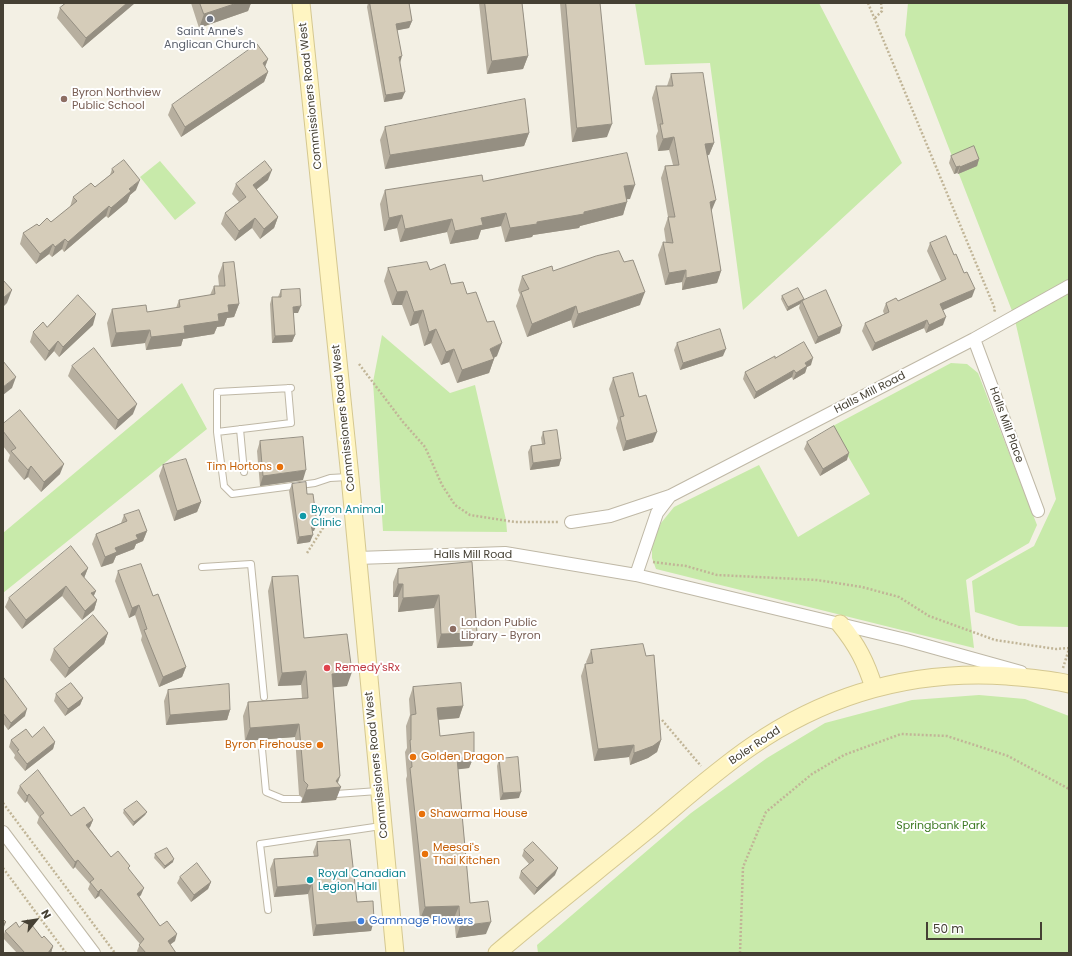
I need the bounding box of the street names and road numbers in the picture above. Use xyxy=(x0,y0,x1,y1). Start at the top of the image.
street label: Commissioners Road West xyxy=(297,22,325,170)
street label: Commissioners Road West xyxy=(330,344,358,492)
street label: Halls Mill Road xyxy=(832,369,908,417)
street label: Halls Mill Place xyxy=(986,385,1026,465)
street label: Halls Mill Road xyxy=(434,548,512,562)
street label: Commissioners Road West xyxy=(363,691,391,839)
street label: Boler Road xyxy=(727,724,783,768)

